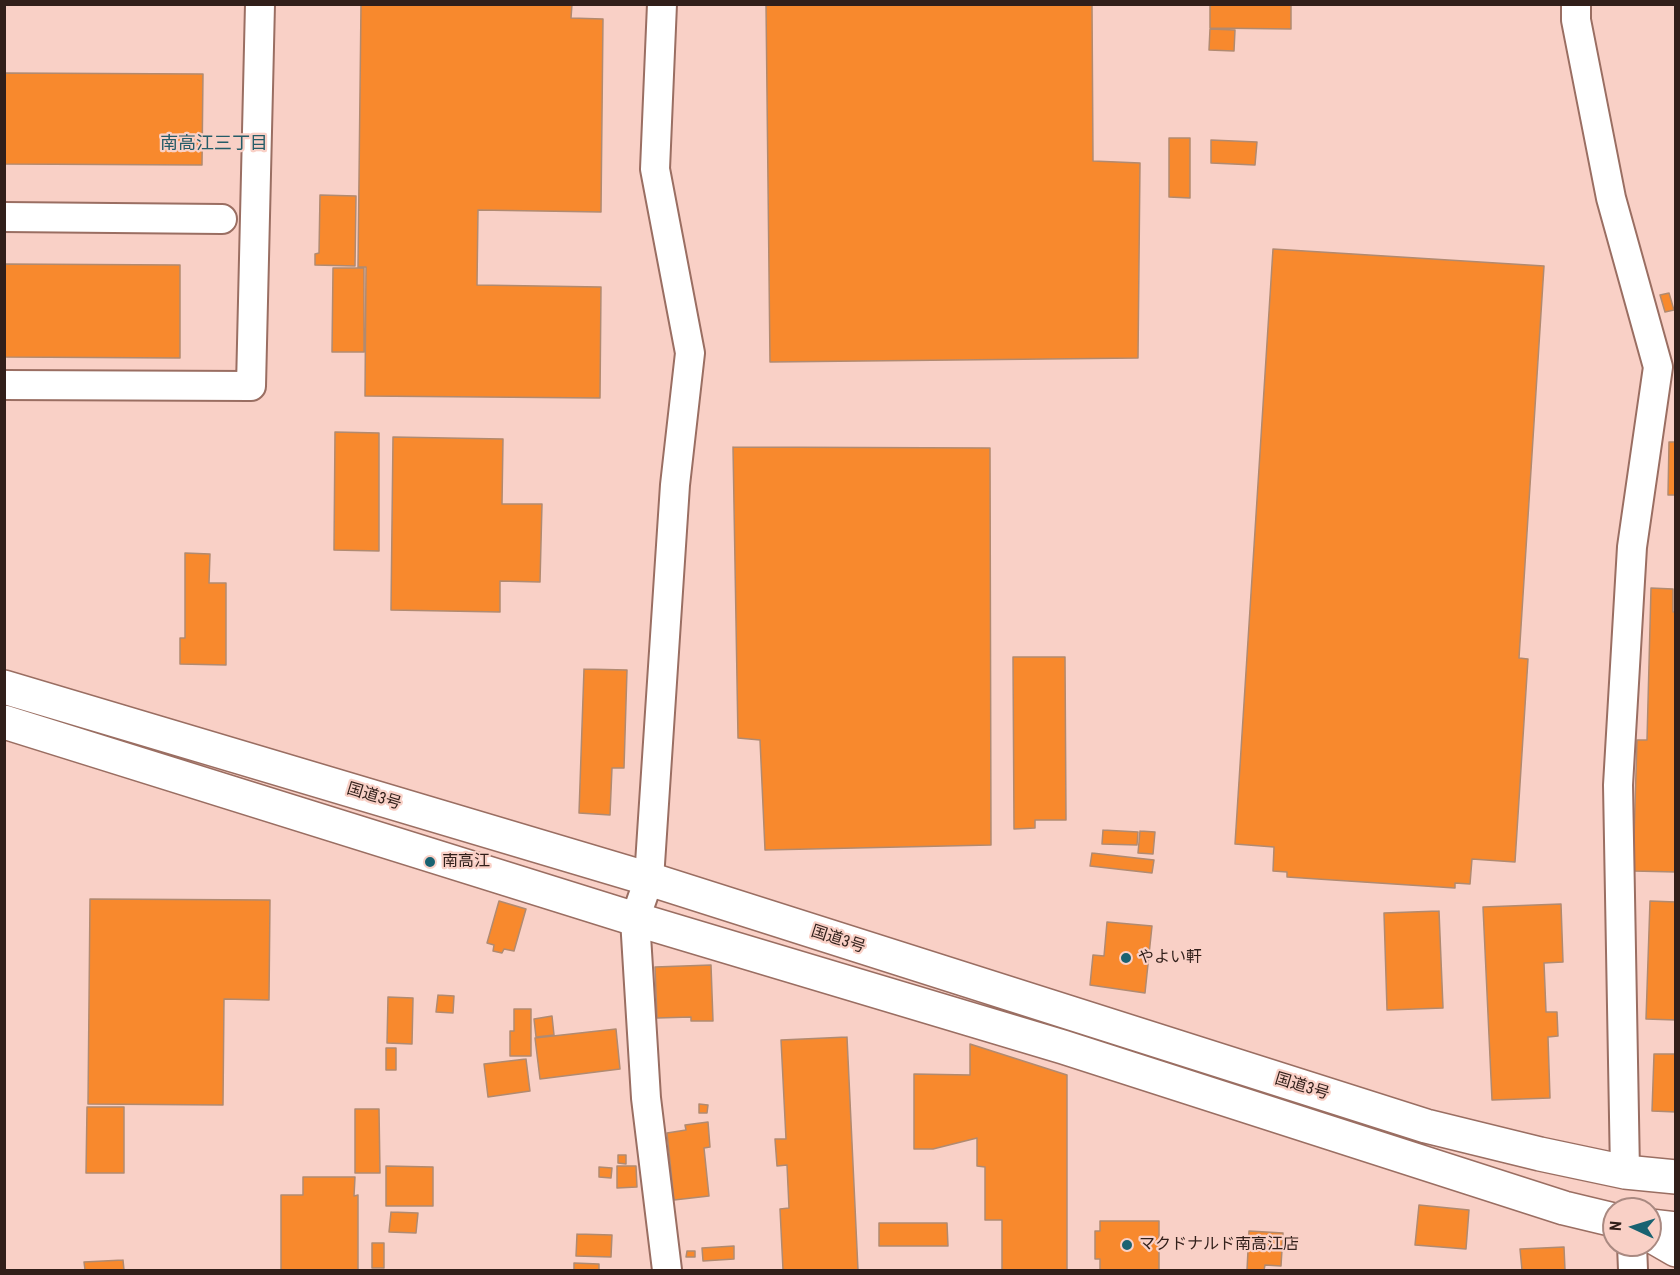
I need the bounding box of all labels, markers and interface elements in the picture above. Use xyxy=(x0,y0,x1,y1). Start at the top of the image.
district label: 南高江三丁目 xyxy=(160,133,268,155)
street label: 国道3号 xyxy=(344,780,404,814)
place label: 南高江 xyxy=(442,852,490,872)
marker: 南高江 xyxy=(423,855,437,869)
street label: 国道3号 xyxy=(808,922,868,958)
place label: やよい軒 xyxy=(1138,948,1202,968)
marker: やよい軒 xyxy=(1119,951,1133,965)
street label: 国道3号 xyxy=(1272,1070,1332,1104)
north arrow xyxy=(1602,1197,1662,1257)
text: N xyxy=(1606,1220,1625,1231)
place label: マクドナルド南高江店 xyxy=(1139,1235,1299,1255)
marker: マクドナルド南高江店 xyxy=(1120,1238,1134,1252)

